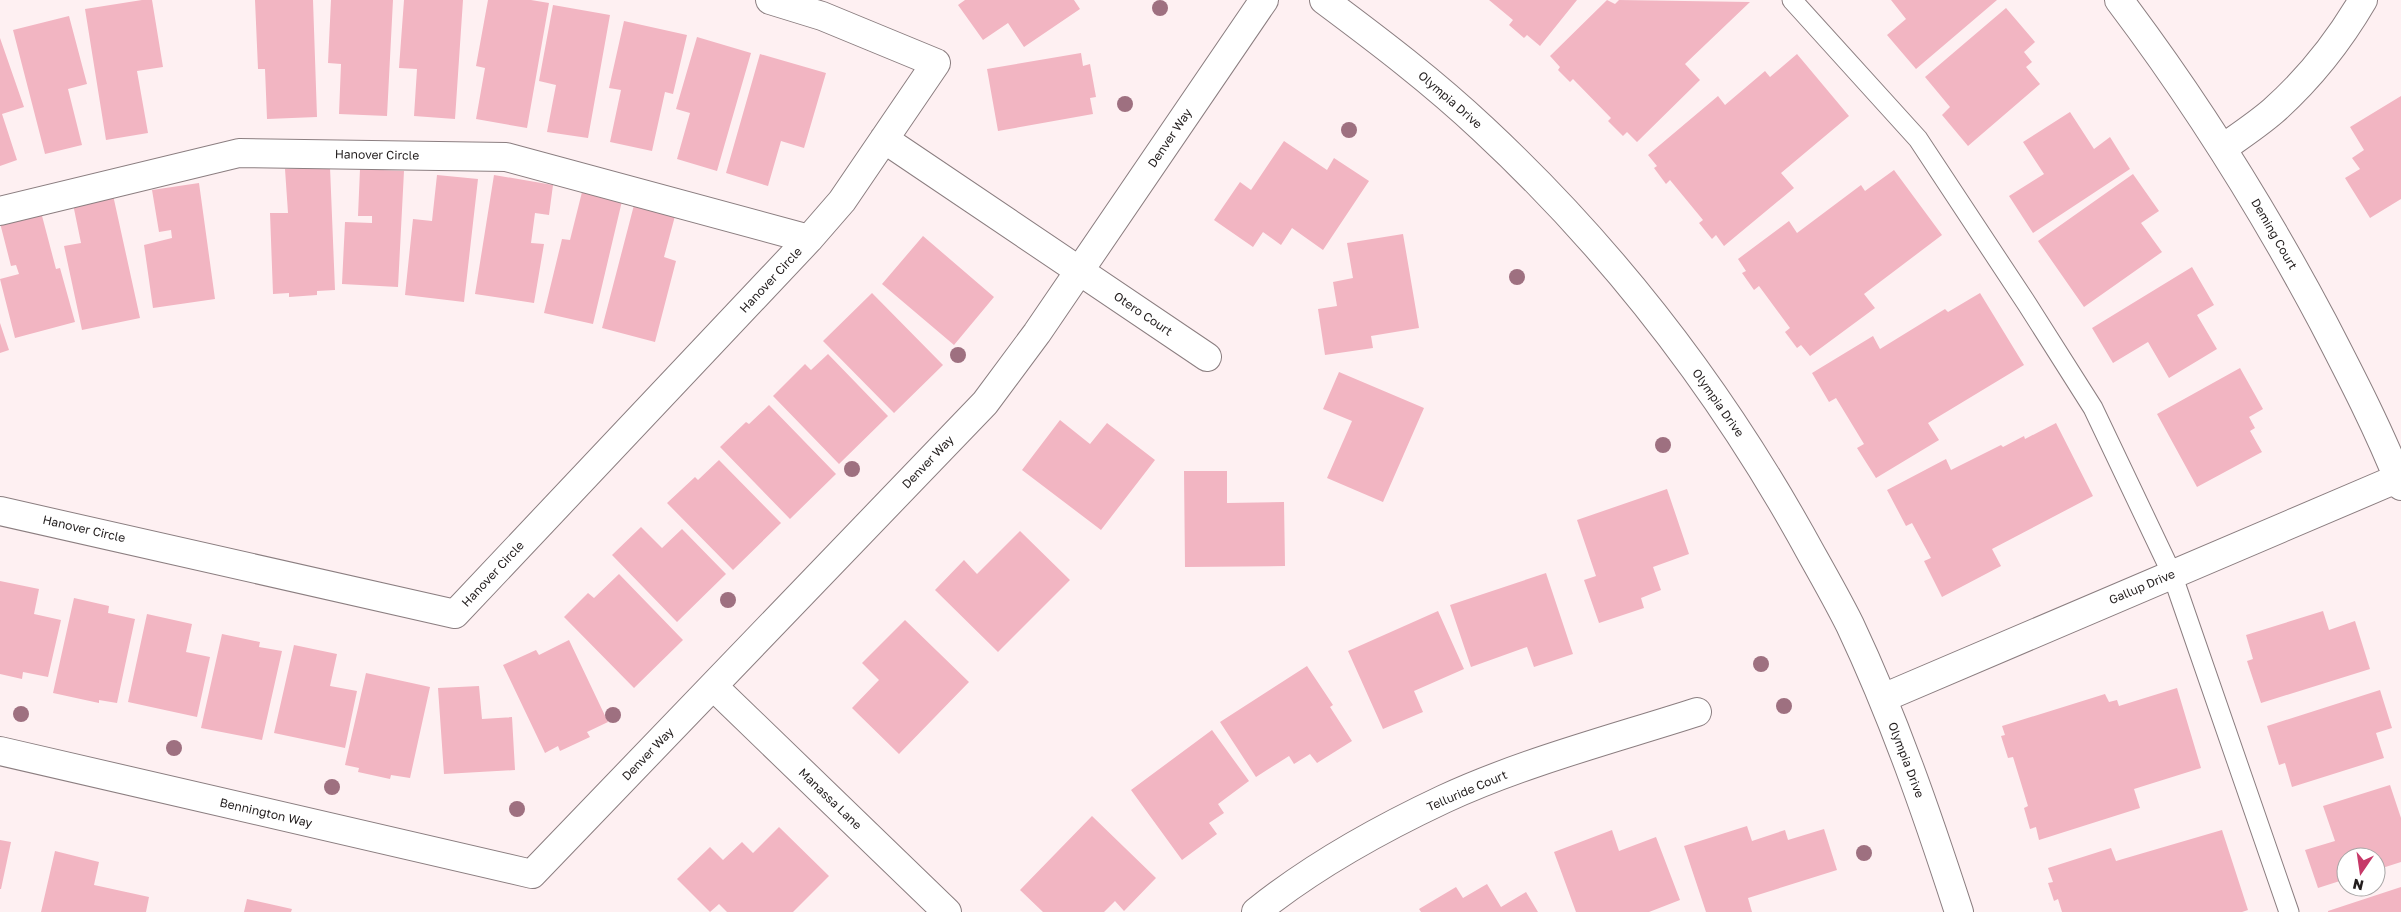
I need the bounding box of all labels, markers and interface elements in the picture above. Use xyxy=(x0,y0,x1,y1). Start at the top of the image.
street label: Olympia Drive xyxy=(1415,68,1485,132)
street label: Denver Way xyxy=(1144,105,1195,170)
street label: Hanover Circle xyxy=(335,146,419,163)
street label: Deming Court xyxy=(2248,196,2301,272)
street label: Hanover Circle xyxy=(736,244,805,316)
street label: Otero Court xyxy=(1111,288,1176,339)
street label: Olympia Drive xyxy=(1689,366,1747,440)
street label: Denver Way xyxy=(899,432,957,491)
street label: Hanover Circle xyxy=(41,512,127,545)
street label: Hanover Circle xyxy=(458,538,527,610)
street label: Gallup Drive xyxy=(2107,566,2177,607)
street label: Olympia Drive xyxy=(1885,720,1928,800)
street label: Denver Way xyxy=(619,724,677,783)
street label: Manassa Lane xyxy=(796,765,865,832)
street label: Telluride Court xyxy=(1424,767,1509,814)
street label: Bennington Way xyxy=(218,795,314,831)
north arrow xyxy=(2336,847,2386,897)
text: N xyxy=(2351,876,2365,895)

